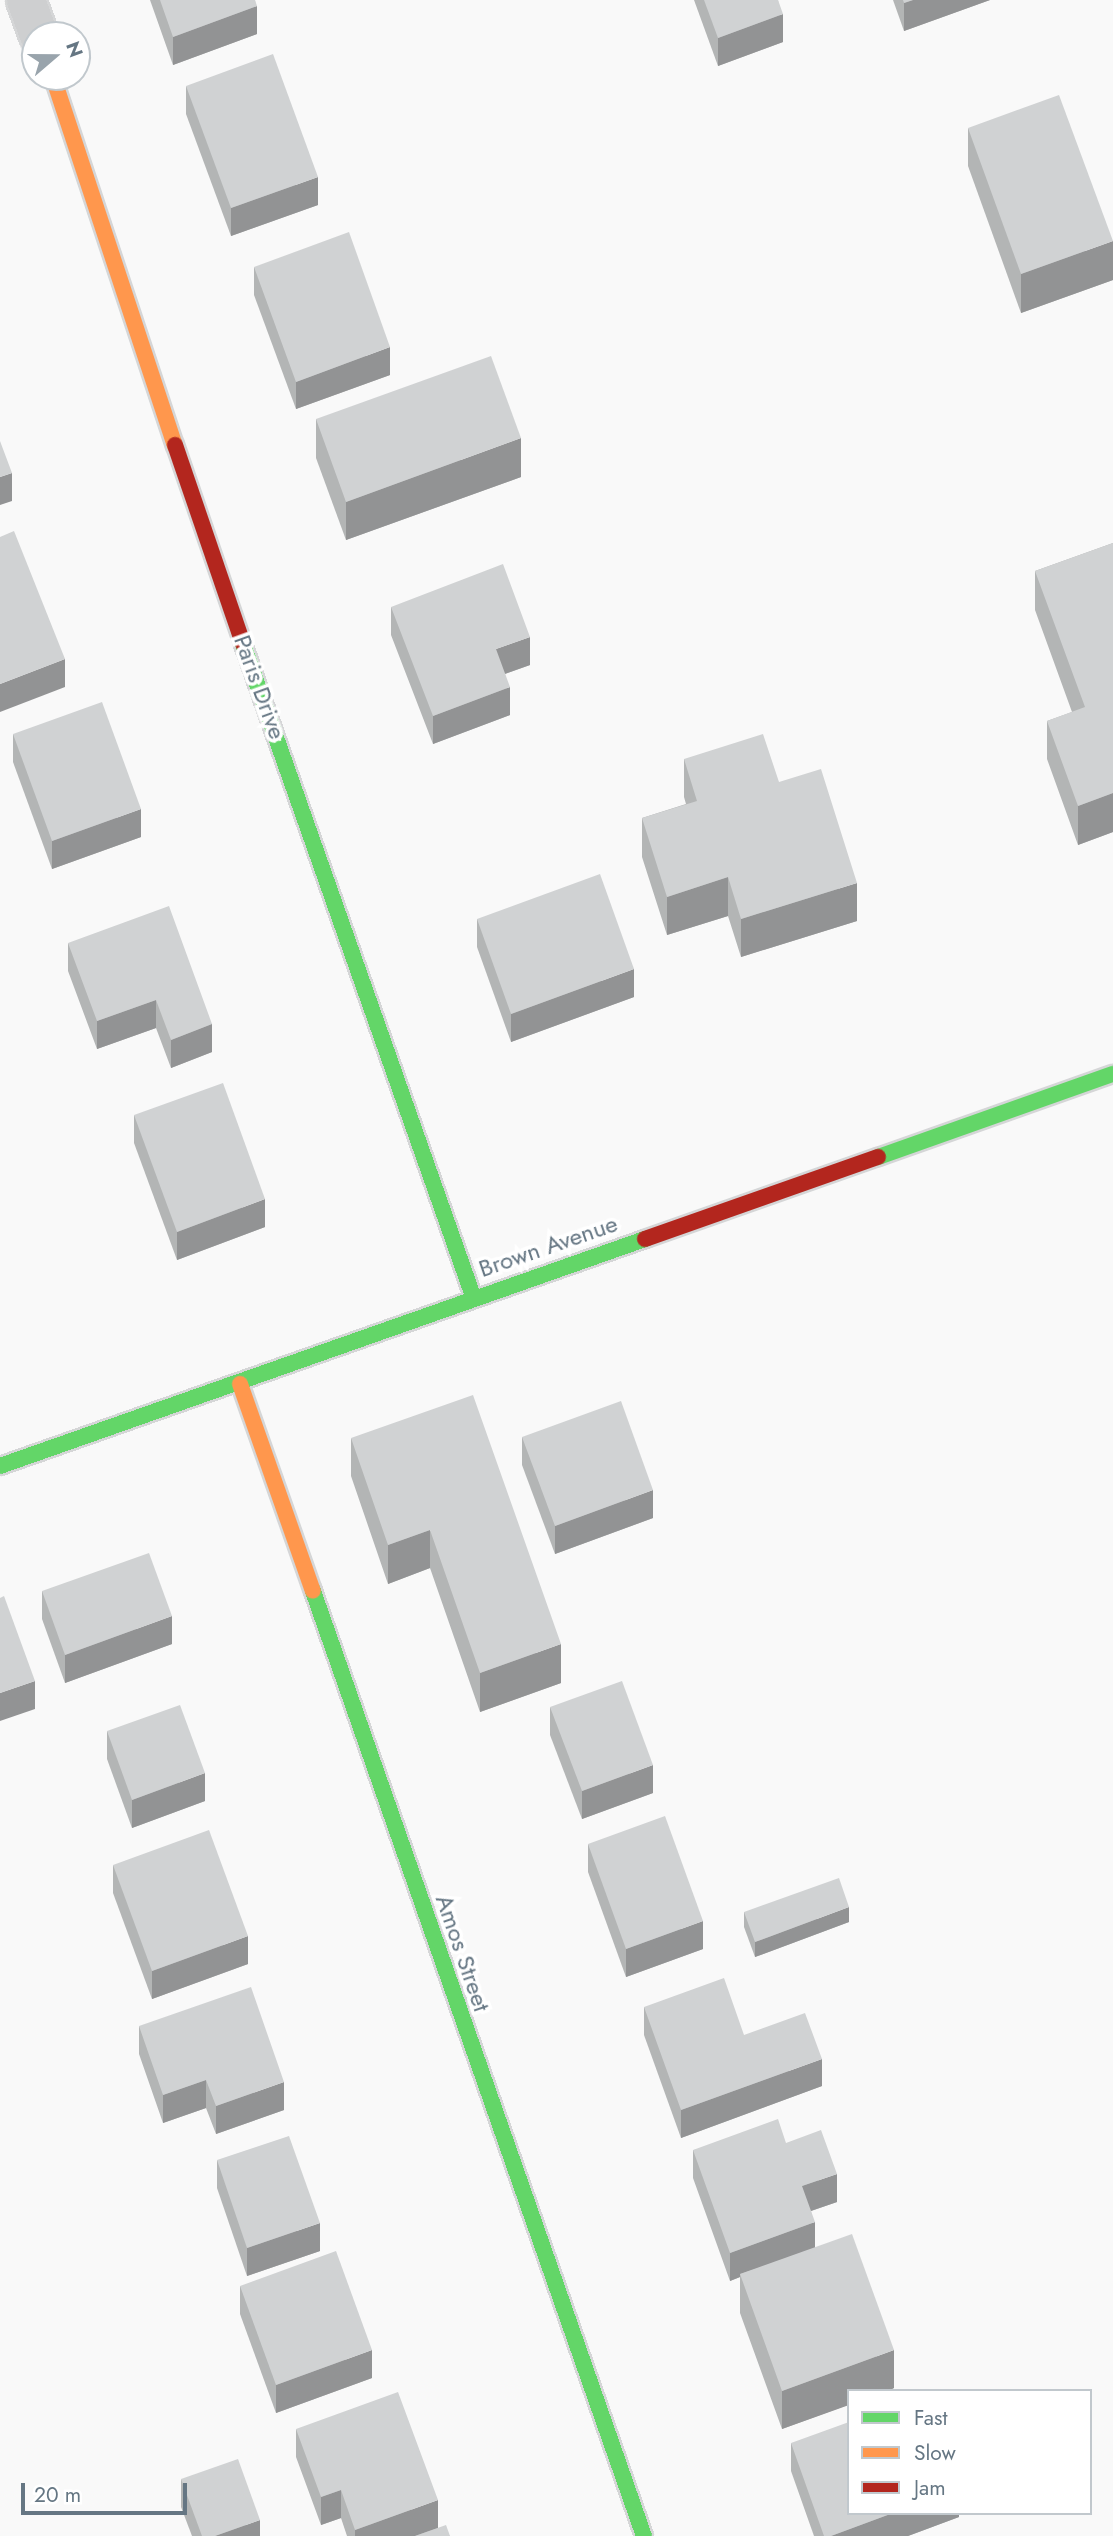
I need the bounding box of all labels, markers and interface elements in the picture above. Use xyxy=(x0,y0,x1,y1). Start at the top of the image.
north arrow xyxy=(21,21,91,91)
text: N xyxy=(59,38,90,61)
street label: Paris Drive xyxy=(228,631,292,743)
street label: Brown Avenue xyxy=(475,1209,621,1283)
street label: Amos Street xyxy=(430,1891,496,2015)
legend xyxy=(847,2389,1092,2515)
text: Fast xyxy=(914,2403,947,2433)
text: Slow xyxy=(914,2438,956,2468)
scale bar xyxy=(24,2470,191,2514)
text: Jam xyxy=(914,2473,946,2503)
text: 20 m xyxy=(34,2480,81,2510)

